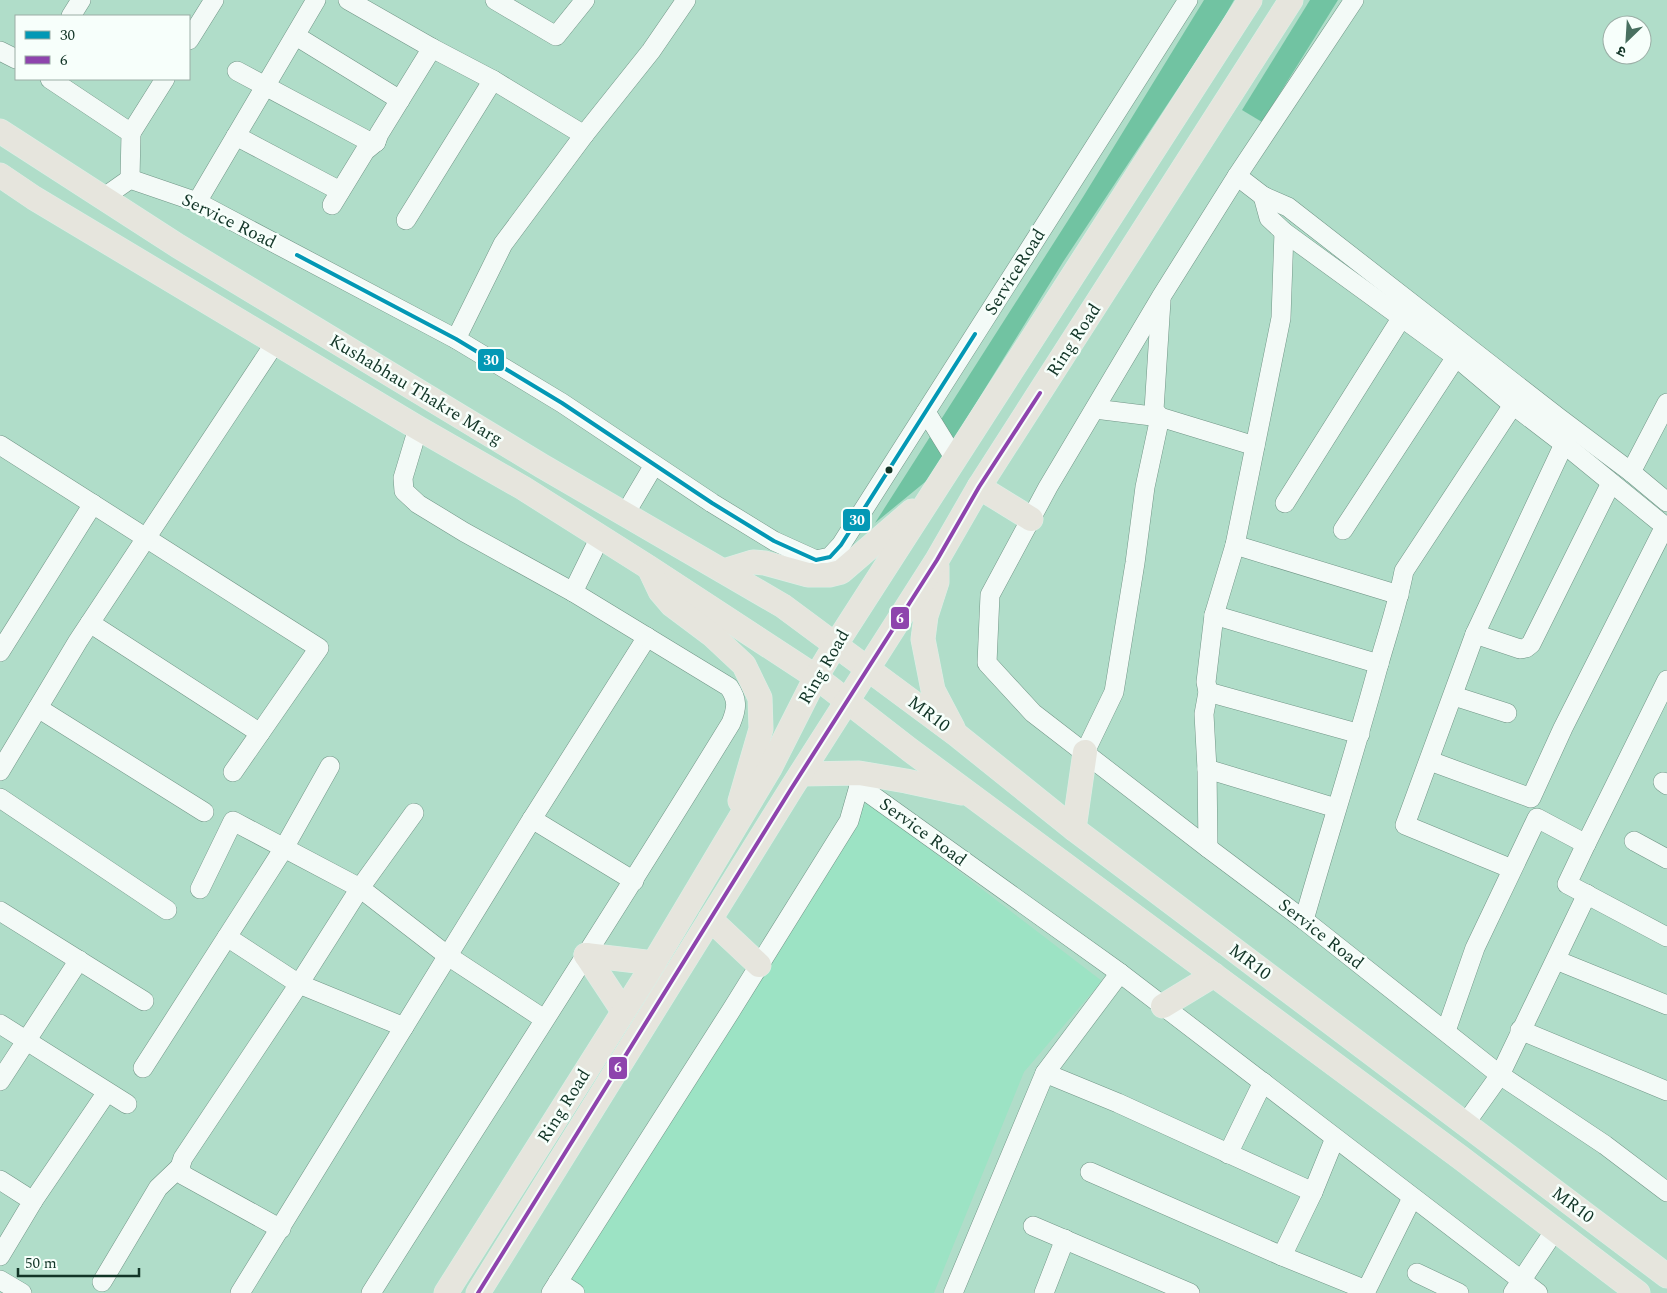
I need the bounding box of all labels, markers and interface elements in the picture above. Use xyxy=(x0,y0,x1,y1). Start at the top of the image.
legend xyxy=(15,15,190,80)
north arrow xyxy=(1602,15,1652,65)
text: 30 xyxy=(60,24,75,47)
text: उ xyxy=(1613,40,1630,63)
text: 6 xyxy=(60,49,68,72)
street label: Service Road xyxy=(177,186,281,256)
street label: ServiceRoad xyxy=(978,223,1052,321)
street label: Ring Road xyxy=(1040,298,1108,382)
street label: Kushabhau Thakre Marg xyxy=(324,327,508,453)
line badge: 30 xyxy=(477,348,505,372)
text: 30 xyxy=(483,350,499,371)
unlabelled marker xyxy=(884,465,894,475)
line badge: 30 xyxy=(842,508,871,532)
text: 30 xyxy=(849,510,865,531)
line badge: 6 xyxy=(890,606,910,630)
text: 6 xyxy=(896,608,904,629)
street label: Ring Road xyxy=(792,624,856,710)
street label: MR10 xyxy=(902,689,956,739)
street label: Service Road xyxy=(874,791,972,873)
street label: Service Road xyxy=(1272,892,1370,976)
street label: MR10 xyxy=(1223,937,1277,987)
line badge: 6 xyxy=(608,1056,628,1080)
text: 6 xyxy=(614,1057,622,1078)
street label: Ring Road xyxy=(531,1064,597,1148)
street label: MR10 xyxy=(1546,1180,1600,1230)
scale bar xyxy=(18,1246,139,1278)
text: 50 m xyxy=(25,1252,57,1275)

